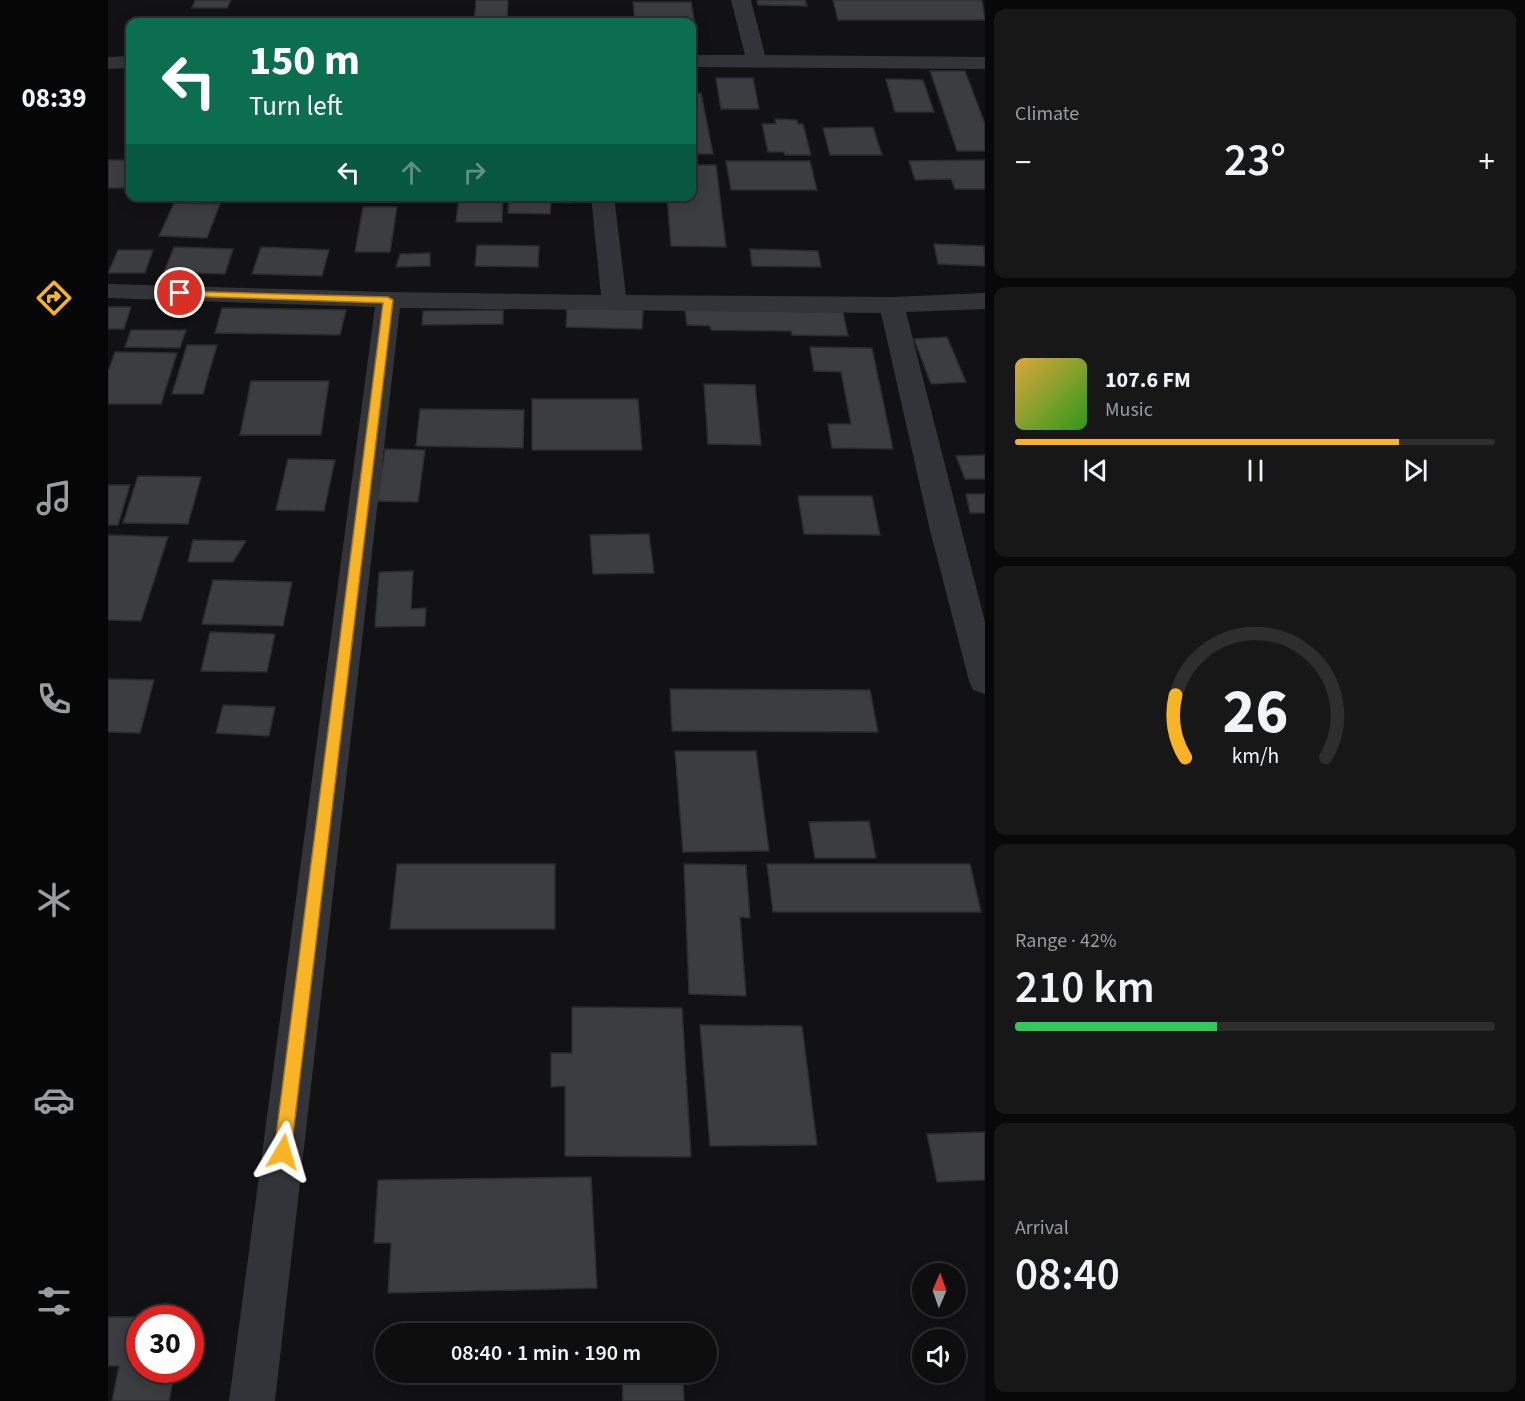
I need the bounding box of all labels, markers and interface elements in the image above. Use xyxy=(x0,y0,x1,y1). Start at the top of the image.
text: 150 m xyxy=(249,31,360,91)
icon: left xyxy=(150,42,228,120)
text: 08:39 xyxy=(21,79,87,118)
text: Turn left xyxy=(249,87,343,126)
text: Climate xyxy=(1015,100,1079,128)
text: 23° xyxy=(1224,129,1286,193)
text: − xyxy=(1015,139,1031,186)
text: + xyxy=(1479,139,1495,186)
icon: left xyxy=(332,156,365,189)
icon: ahead xyxy=(395,156,428,189)
icon: right xyxy=(458,156,491,189)
pin xyxy=(154,267,205,318)
icon: arrive xyxy=(163,276,196,309)
icon: directions xyxy=(33,277,75,319)
text: 107.6 FM xyxy=(1105,364,1191,396)
text: Music xyxy=(1105,396,1153,424)
icon: previous xyxy=(1079,454,1112,487)
icon: pause xyxy=(1239,454,1272,487)
icon: next xyxy=(1399,454,1432,487)
icon: music xyxy=(33,477,75,519)
text: 26 xyxy=(1222,668,1288,757)
icon: phone xyxy=(33,678,75,720)
text: km/h xyxy=(1231,741,1279,772)
icon: climate xyxy=(33,879,75,921)
text: Range · 42% xyxy=(1015,927,1116,955)
text: 210 km xyxy=(1015,956,1155,1020)
icon: car xyxy=(33,1079,75,1121)
position arrow xyxy=(251,1120,315,1184)
text: Arrival xyxy=(1015,1214,1069,1242)
text: 08:40 xyxy=(1015,1243,1120,1307)
north arrow xyxy=(912,1263,966,1317)
map controls xyxy=(912,1263,966,1383)
icon: filters xyxy=(33,1280,75,1322)
speed limit sign: 30 xyxy=(126,1305,204,1383)
button: sound xyxy=(912,1329,966,1383)
text: 08:40 · 1 min · 190 m xyxy=(451,1337,641,1369)

